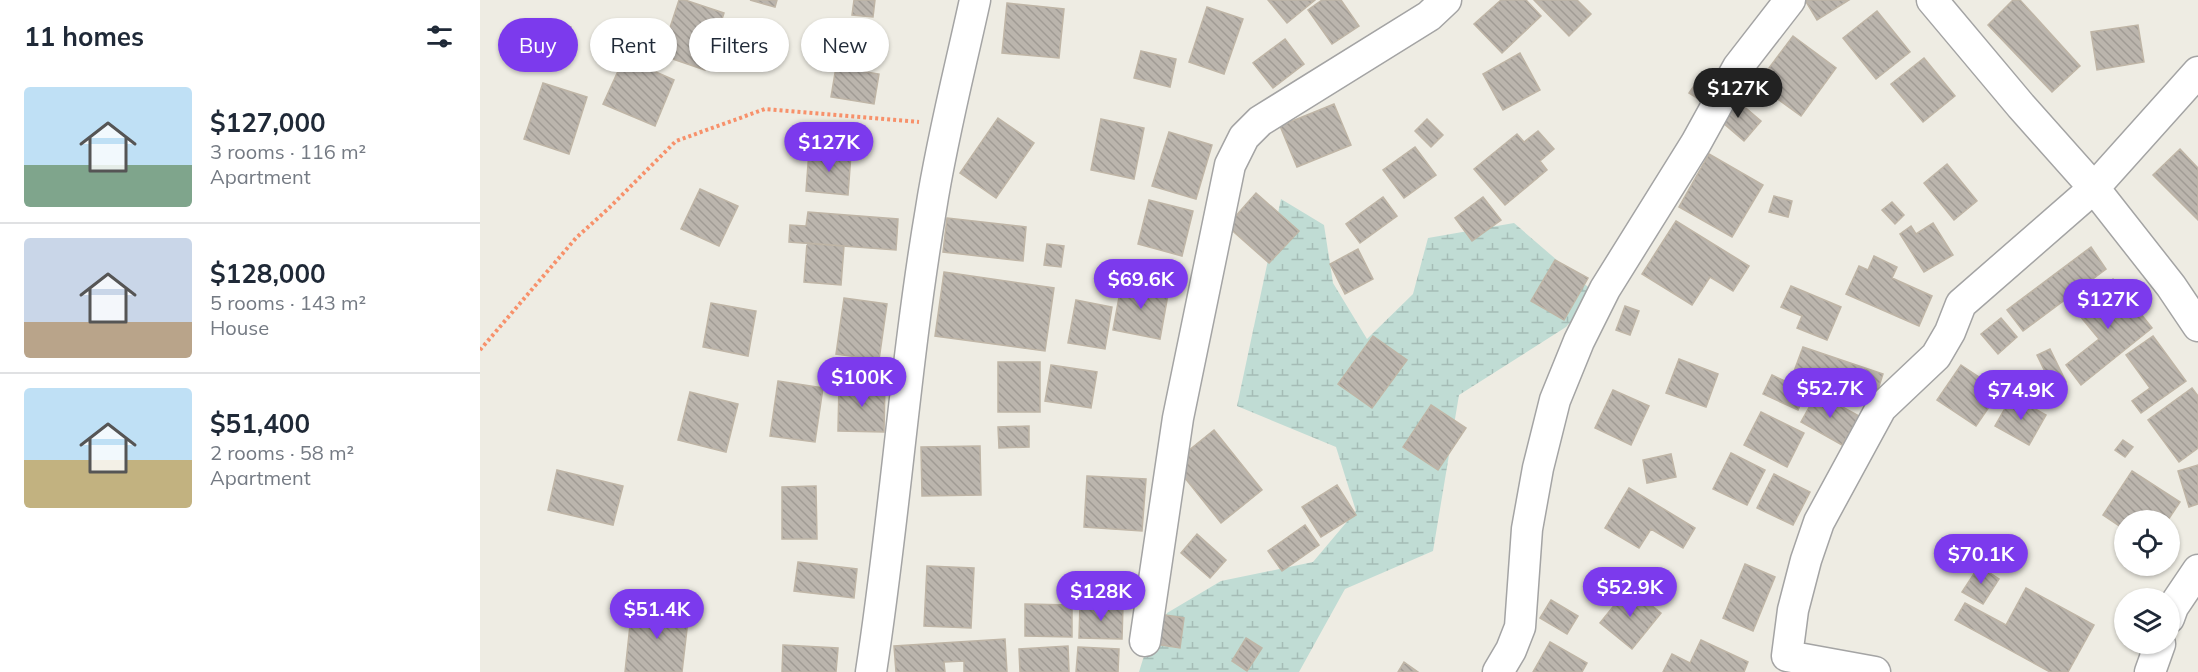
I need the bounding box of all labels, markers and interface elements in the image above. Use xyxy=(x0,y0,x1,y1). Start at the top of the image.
chip: Buy xyxy=(498,18,578,72)
chip: Rent xyxy=(590,18,677,72)
chip: Filters xyxy=(689,18,789,72)
chip: New xyxy=(801,18,889,72)
text: 11 homes xyxy=(24,20,144,53)
icon: filters xyxy=(423,20,456,53)
pin: $127K xyxy=(1696,68,1780,119)
text: $127K xyxy=(1707,75,1769,100)
text: $127,000 xyxy=(210,106,326,139)
icon: home xyxy=(72,111,144,183)
pin: $127K xyxy=(787,122,871,173)
text: $127K xyxy=(798,129,860,154)
text: 3 rooms · 116 m² xyxy=(210,139,366,164)
text: Apartment xyxy=(210,164,311,189)
text: $128,000 xyxy=(210,257,326,290)
pin: $69.6K xyxy=(1092,259,1190,310)
icon: home xyxy=(72,262,144,334)
text: $69.6K xyxy=(1108,266,1174,291)
pin: $127K xyxy=(2066,279,2150,330)
text: $127K xyxy=(2077,286,2139,311)
text: 5 rooms · 143 m² xyxy=(210,290,366,315)
text: House xyxy=(210,315,269,340)
pin: $100K xyxy=(820,357,904,408)
text: $100K xyxy=(831,364,893,389)
pin: $52.7K xyxy=(1781,368,1879,419)
pin: $74.9K xyxy=(1972,370,2070,421)
text: $52.7K xyxy=(1797,375,1863,400)
text: $74.9K xyxy=(1988,377,2054,402)
text: $51,400 xyxy=(210,407,310,440)
icon: home xyxy=(72,412,144,484)
text: 2 rooms · 58 m² xyxy=(210,440,354,465)
text: Apartment xyxy=(210,465,311,490)
map controls xyxy=(2114,510,2180,654)
button: locate xyxy=(2114,510,2180,576)
pin: $70.1K xyxy=(1932,534,2030,585)
text: $70.1K xyxy=(1948,541,2014,566)
pin: $52.9K xyxy=(1581,567,1679,618)
pin: $128K xyxy=(1059,571,1143,622)
text: $52.9K xyxy=(1597,574,1663,599)
text: $128K xyxy=(1070,578,1132,603)
button: layers xyxy=(2114,588,2180,654)
pin: $51.4K xyxy=(608,589,706,640)
text: $51.4K xyxy=(624,596,690,621)

